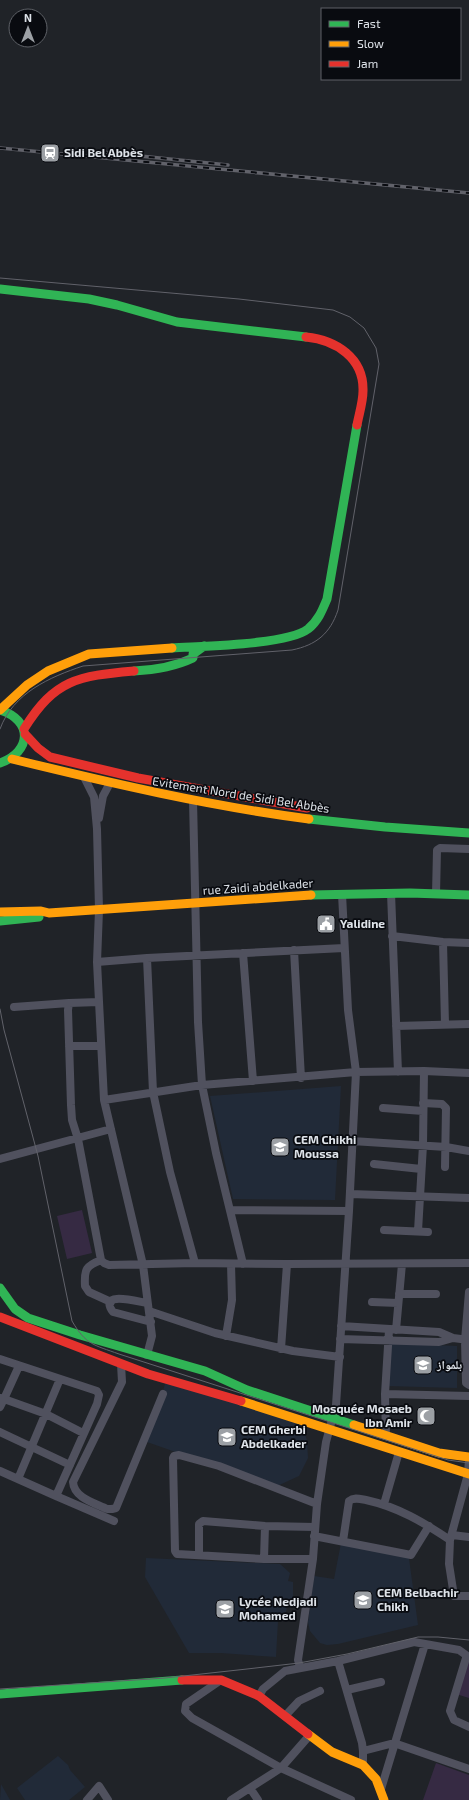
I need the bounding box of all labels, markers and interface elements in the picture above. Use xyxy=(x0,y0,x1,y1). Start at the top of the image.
north arrow xyxy=(8,8,48,48)
legend xyxy=(321,8,461,80)
text: N xyxy=(24,11,32,24)
text: Fast xyxy=(357,16,381,30)
text: Slow xyxy=(357,36,384,50)
text: Jam xyxy=(357,56,378,70)
station icon: Sidi Bel Abbès xyxy=(39,142,61,164)
place label: Sidi Bel Abbès xyxy=(64,145,143,159)
street label: Evitement Nord de Sidi Bel Abbès xyxy=(152,773,331,815)
street label: rue Zaidi abdelkader xyxy=(202,875,314,897)
public building icon: Yalidine xyxy=(315,913,337,935)
place label: Yalidine xyxy=(340,916,385,930)
place label: CEM Chikhi Moussa xyxy=(294,1132,356,1160)
school or university icon: CEM Chikhi Moussa xyxy=(269,1136,291,1158)
school or university icon: بلمواز xyxy=(412,1354,434,1376)
place label: بلمواز xyxy=(436,1357,462,1372)
place label: Mosquée Mosaeb Ibn Amir xyxy=(312,1401,412,1429)
mosque icon: Mosquée Mosaeb Ibn Amir xyxy=(415,1405,437,1427)
place label: CEM Gherbi Abdelkader xyxy=(241,1422,306,1450)
school or university icon: CEM Gherbi Abdelkader xyxy=(216,1426,238,1448)
place label: CEM Belbachir Chikh xyxy=(377,1585,459,1613)
school or university icon: CEM Belbachir Chikh xyxy=(352,1589,374,1611)
place label: Lycée Nedjadi Mohamed xyxy=(239,1594,317,1622)
school or university icon: Lycée Nedjadi Mohamed xyxy=(214,1598,236,1620)

